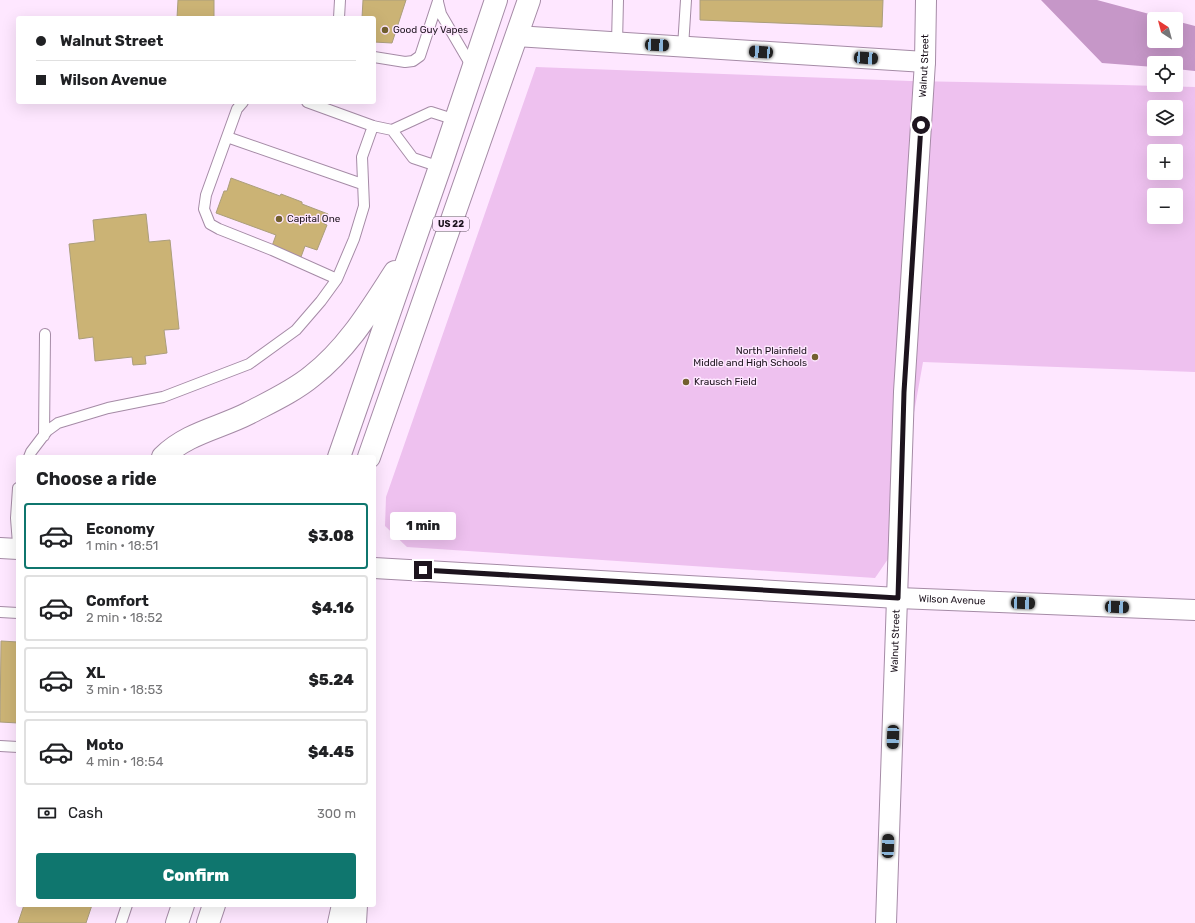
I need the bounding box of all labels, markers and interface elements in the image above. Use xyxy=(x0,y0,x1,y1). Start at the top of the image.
north arrow xyxy=(1147,12,1183,48)
map controls xyxy=(1147,12,1183,224)
place label: Good Guy Vapes xyxy=(393,24,468,36)
marker: Good Guy Vapes xyxy=(380,25,390,35)
text: Walnut Street xyxy=(60,32,163,50)
street label: Walnut Street xyxy=(917,34,931,98)
car xyxy=(645,38,669,52)
car xyxy=(749,45,773,59)
car xyxy=(854,51,878,65)
button: locate xyxy=(1147,56,1183,92)
text: Wilson Avenue xyxy=(60,71,167,89)
button: layers xyxy=(1147,100,1183,136)
route start xyxy=(912,116,930,134)
button: + xyxy=(1147,144,1183,180)
button: − xyxy=(1147,188,1183,224)
place label: Capital One xyxy=(287,213,341,225)
marker: Capital One xyxy=(274,214,284,224)
road number: US 22 xyxy=(433,217,469,231)
place label: North Plainfield Middle and High Schools xyxy=(693,345,807,369)
marker: North Plainfield Middle and High Schools xyxy=(810,352,820,362)
place label: Krausch Field xyxy=(694,376,757,388)
marker: Krausch Field xyxy=(681,377,691,387)
text: Choose a ride xyxy=(36,468,157,490)
callout: 1 min xyxy=(390,512,456,540)
icon: car xyxy=(38,518,74,554)
text: 1 min xyxy=(406,518,440,533)
text: Economy xyxy=(86,520,155,538)
text: $3.08 xyxy=(308,527,354,545)
text: 1 min · 18:51 xyxy=(86,538,158,553)
route end xyxy=(414,561,432,579)
icon: car xyxy=(38,590,74,626)
text: Comfort xyxy=(86,592,149,610)
street label: Wilson Avenue xyxy=(918,593,986,608)
car xyxy=(1011,597,1035,609)
text: $4.16 xyxy=(312,599,354,617)
car xyxy=(1105,600,1129,614)
street label: Walnut Street xyxy=(888,609,903,673)
text: 2 min · 18:52 xyxy=(86,610,163,625)
icon: car xyxy=(38,662,74,698)
text: XL xyxy=(86,664,105,682)
text: $5.24 xyxy=(308,671,354,689)
text: 3 min · 18:53 xyxy=(86,682,163,697)
car xyxy=(887,725,899,749)
icon: car xyxy=(38,734,74,770)
text: Moto xyxy=(86,736,124,754)
text: $4.45 xyxy=(308,743,354,761)
text: 4 min · 18:54 xyxy=(86,754,163,769)
icon: cash xyxy=(36,802,58,824)
text: Cash xyxy=(68,804,103,822)
text: 300 m xyxy=(317,806,356,821)
car xyxy=(882,834,894,858)
button: Confirm xyxy=(36,853,356,899)

